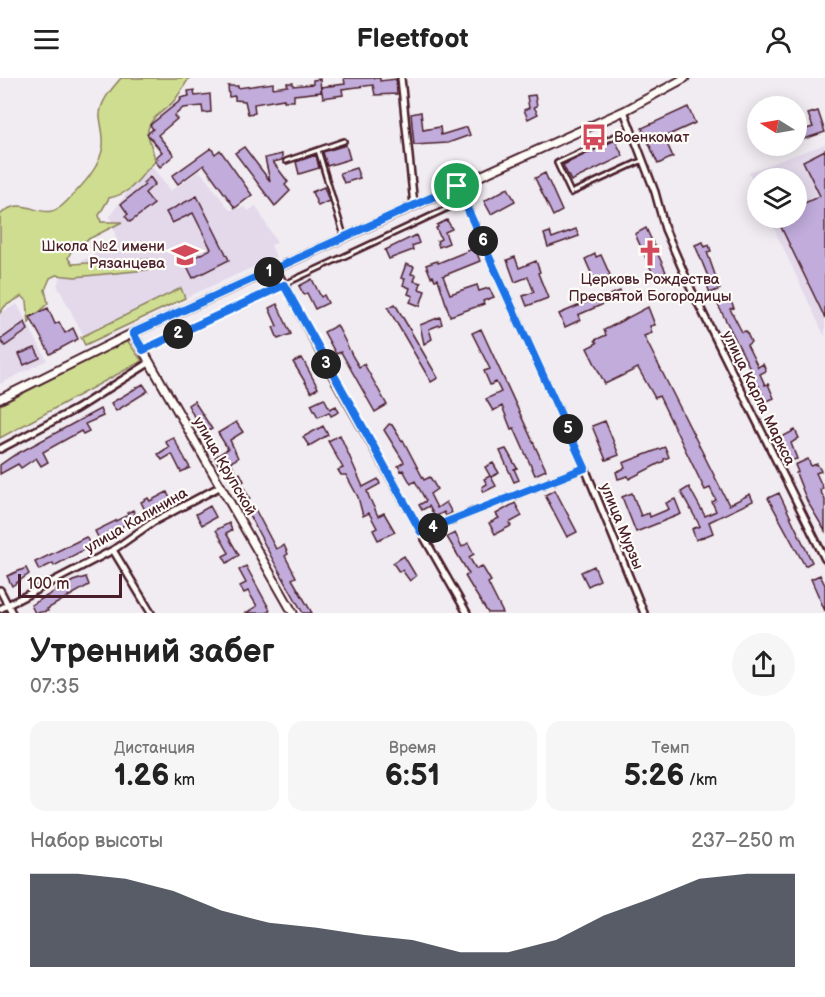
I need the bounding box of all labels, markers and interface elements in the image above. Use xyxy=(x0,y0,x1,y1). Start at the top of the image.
icon: menu xyxy=(30,23,63,56)
text: Fleetfoot xyxy=(356,23,469,55)
icon: person xyxy=(762,23,795,56)
north arrow xyxy=(747,96,807,156)
map controls xyxy=(747,96,807,228)
bus stop icon: Военкомат xyxy=(579,122,609,152)
place label: Военкомат xyxy=(614,128,690,147)
pin xyxy=(431,160,482,211)
button: layers xyxy=(747,168,807,228)
icon: arrive xyxy=(440,169,473,202)
pin: 6 xyxy=(468,226,498,256)
text: 6 xyxy=(478,231,488,250)
place label: Школа №2 имени Рязанцева xyxy=(41,237,165,273)
church icon: Церковь Рождества Пресвятой Богородицы xyxy=(635,238,665,268)
school or university icon: Школа №2 имени Рязанцева xyxy=(170,240,200,270)
pin: 1 xyxy=(254,257,284,287)
text: 1 xyxy=(266,262,272,281)
place label: Церковь Рождества Пресвятой Богородицы xyxy=(568,270,732,306)
pin: 2 xyxy=(163,319,193,349)
text: 2 xyxy=(173,324,183,343)
street label: улица Карла Маркса xyxy=(718,328,800,469)
pin: 3 xyxy=(311,349,341,379)
text: 3 xyxy=(321,354,331,373)
street label: улица Крупской xyxy=(189,414,260,519)
pin: 5 xyxy=(553,414,583,444)
text: 5 xyxy=(563,419,573,438)
street label: улица Мурзы xyxy=(596,480,647,572)
street label: улица Калинина xyxy=(82,483,191,557)
pin: 4 xyxy=(418,513,448,543)
text: 4 xyxy=(428,518,438,537)
scale bar xyxy=(18,571,122,598)
text: 100 m xyxy=(27,575,70,594)
text: Утренний забег xyxy=(30,632,275,672)
button: share xyxy=(732,633,795,696)
text: 07:35 xyxy=(30,675,79,699)
text: Дистанция xyxy=(114,739,195,758)
text: Время xyxy=(389,739,436,758)
text: Темп xyxy=(651,739,690,758)
text: 1.26 xyxy=(114,758,169,794)
text: 6:51 xyxy=(385,758,440,794)
text: 5:26 xyxy=(624,758,685,794)
text: km xyxy=(169,771,195,790)
text: /km xyxy=(685,771,717,790)
text: Набор высоты xyxy=(30,829,163,853)
text: 237–250 m xyxy=(691,829,795,853)

